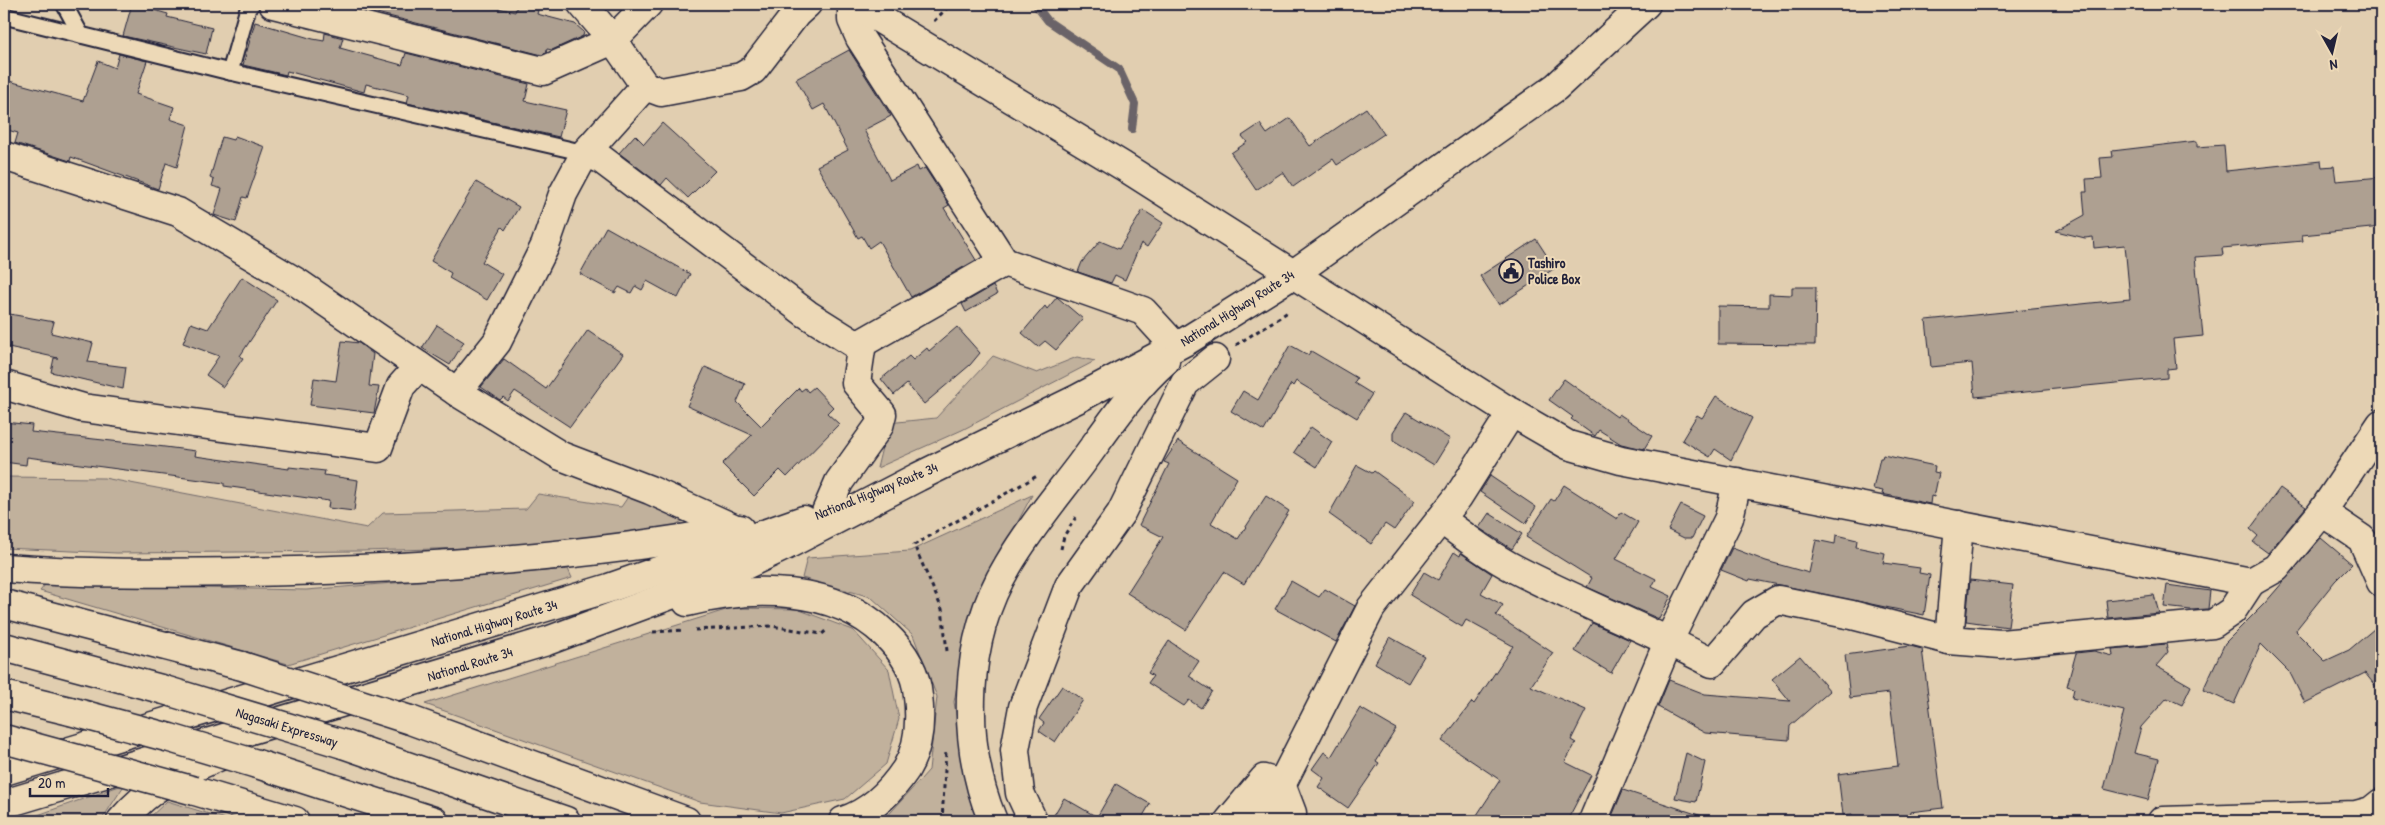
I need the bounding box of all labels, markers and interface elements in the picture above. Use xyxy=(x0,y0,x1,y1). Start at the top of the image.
north arrow xyxy=(2308,28,2358,78)
text: N xyxy=(2328,55,2339,75)
place label: Tashiro Police Box xyxy=(1527,253,1580,288)
public building icon: Tashiro Police Box xyxy=(1498,258,1524,284)
street label: National Highway Route 34 xyxy=(1176,265,1298,351)
street label: National Highway Route 34 xyxy=(812,457,940,525)
street label: National Highway Route 34 xyxy=(428,594,560,652)
street label: National Route 34 xyxy=(425,642,515,685)
street label: Nagasaki Expressway xyxy=(233,702,341,752)
scale bar xyxy=(30,765,108,797)
text: 20 m xyxy=(38,772,65,793)

